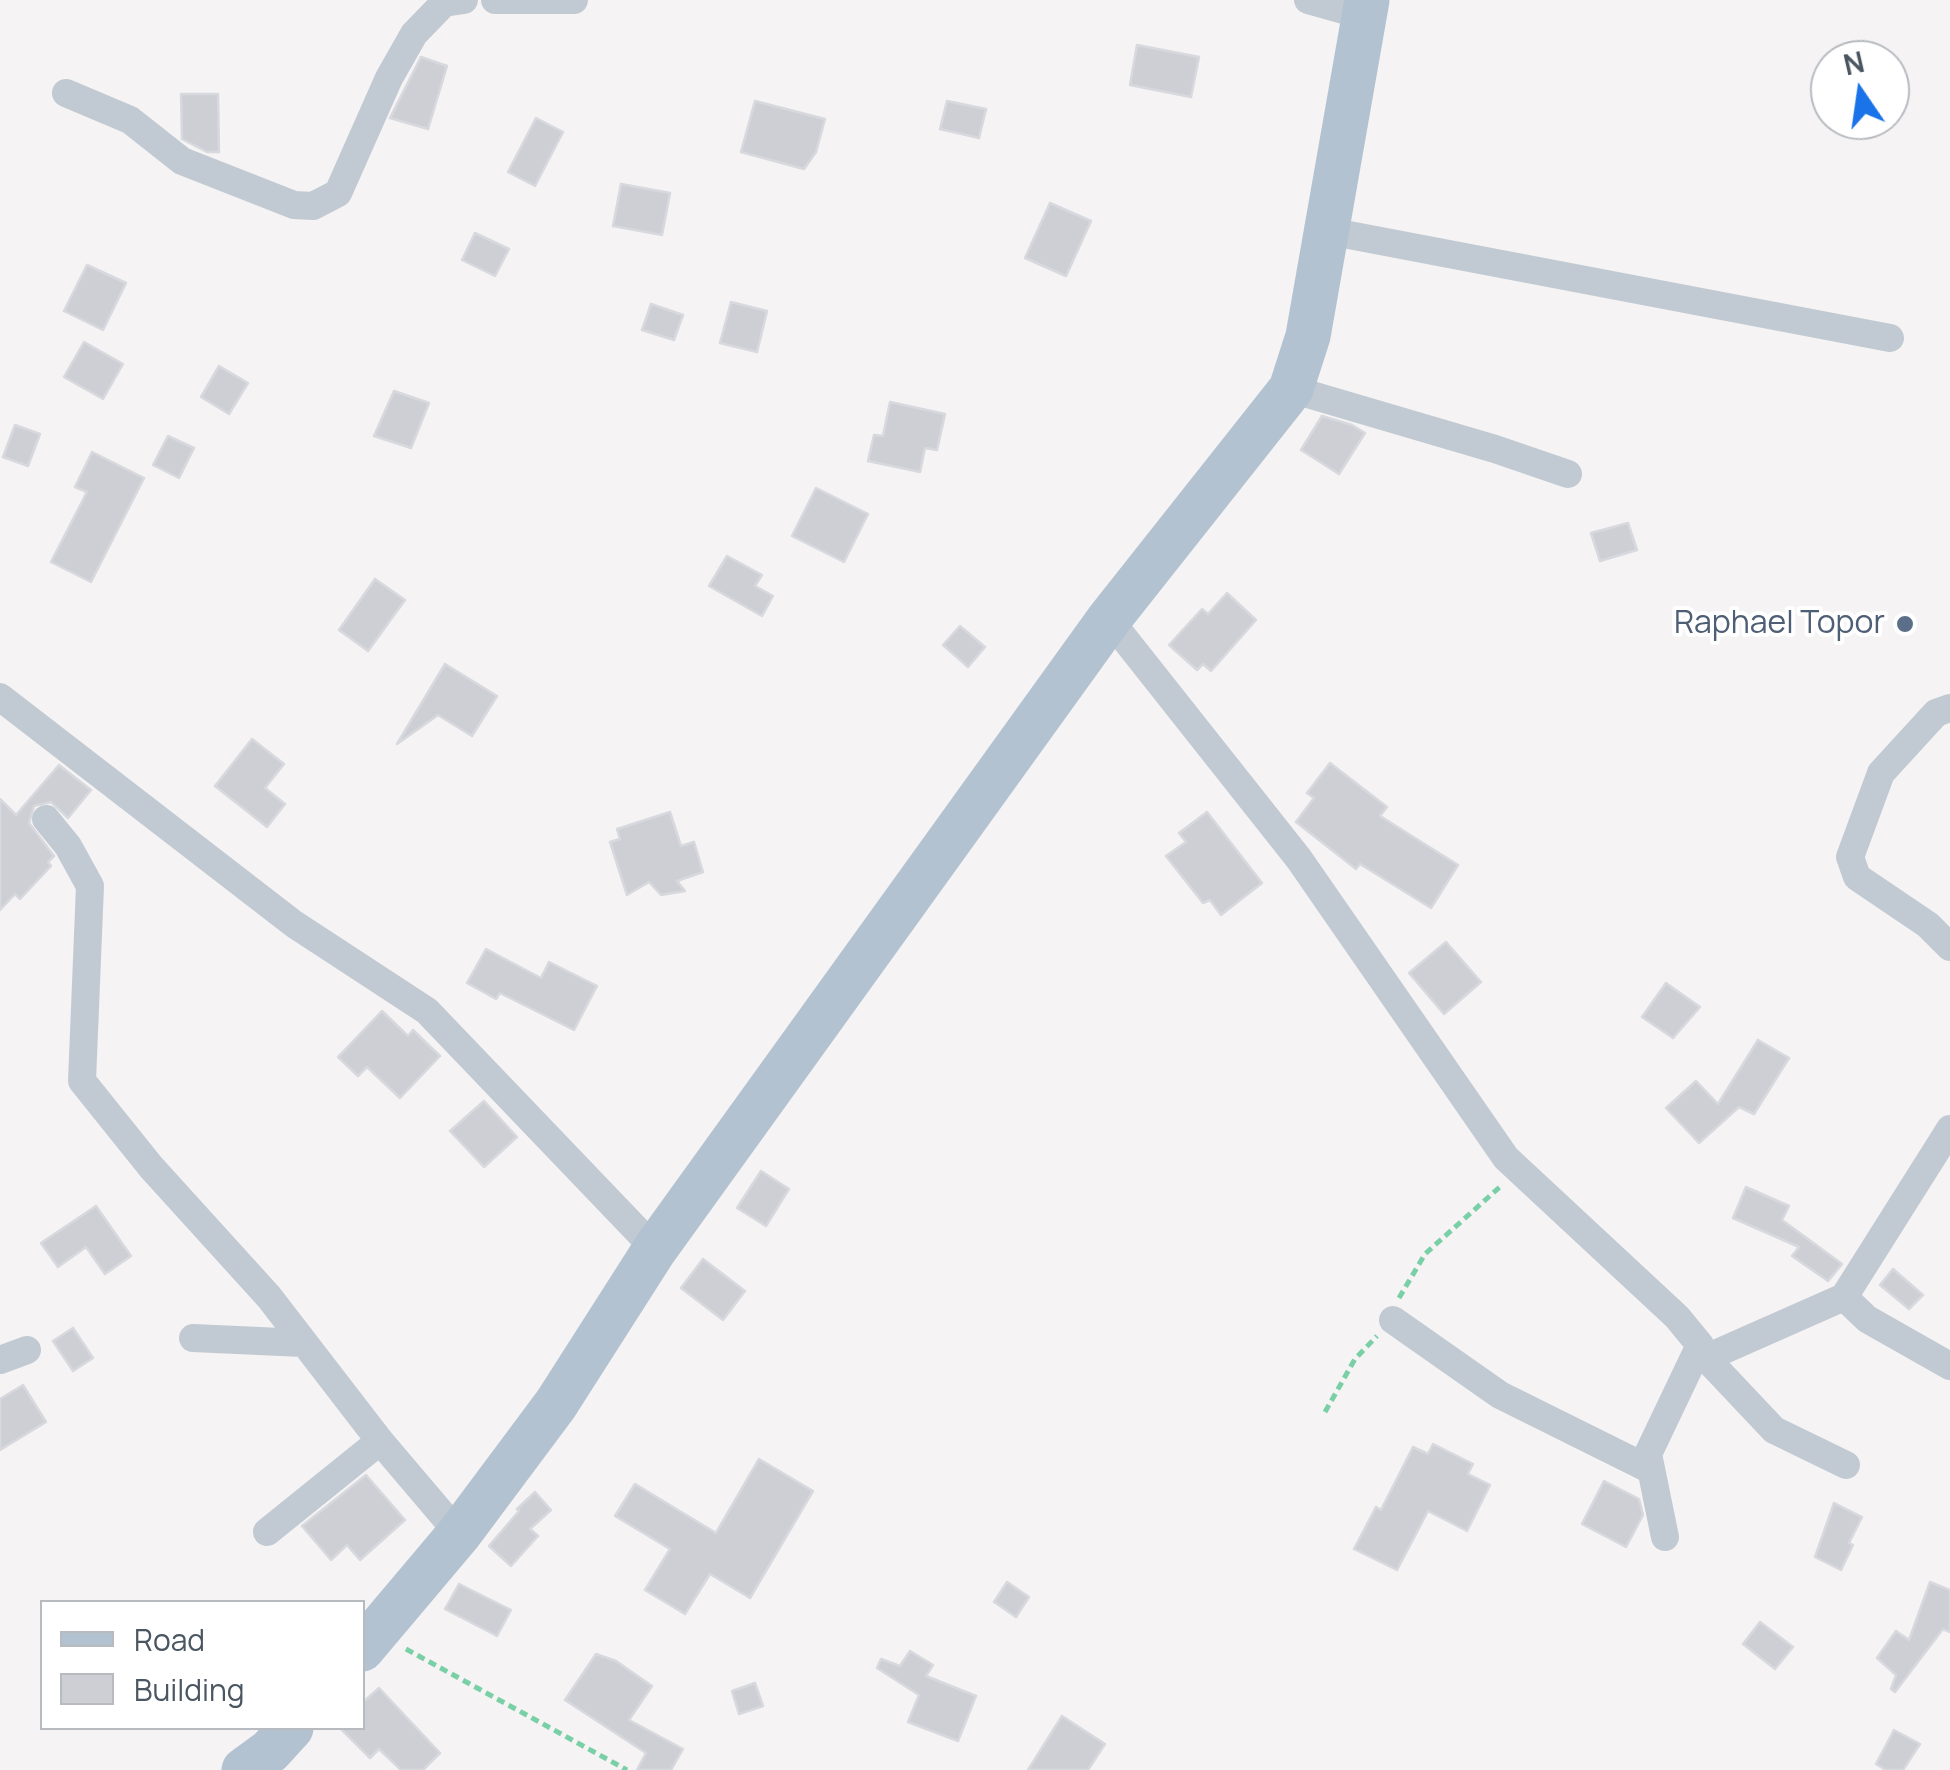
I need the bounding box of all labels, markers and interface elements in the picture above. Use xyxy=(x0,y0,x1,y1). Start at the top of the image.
north arrow xyxy=(1810,40,1910,140)
text: N xyxy=(1840,42,1868,83)
place label: Raphael Topor xyxy=(1674,605,1885,643)
marker: Raphael Topor xyxy=(1894,613,1916,635)
legend xyxy=(40,1600,365,1730)
text: Road xyxy=(134,1619,205,1660)
text: Building xyxy=(134,1669,245,1710)

